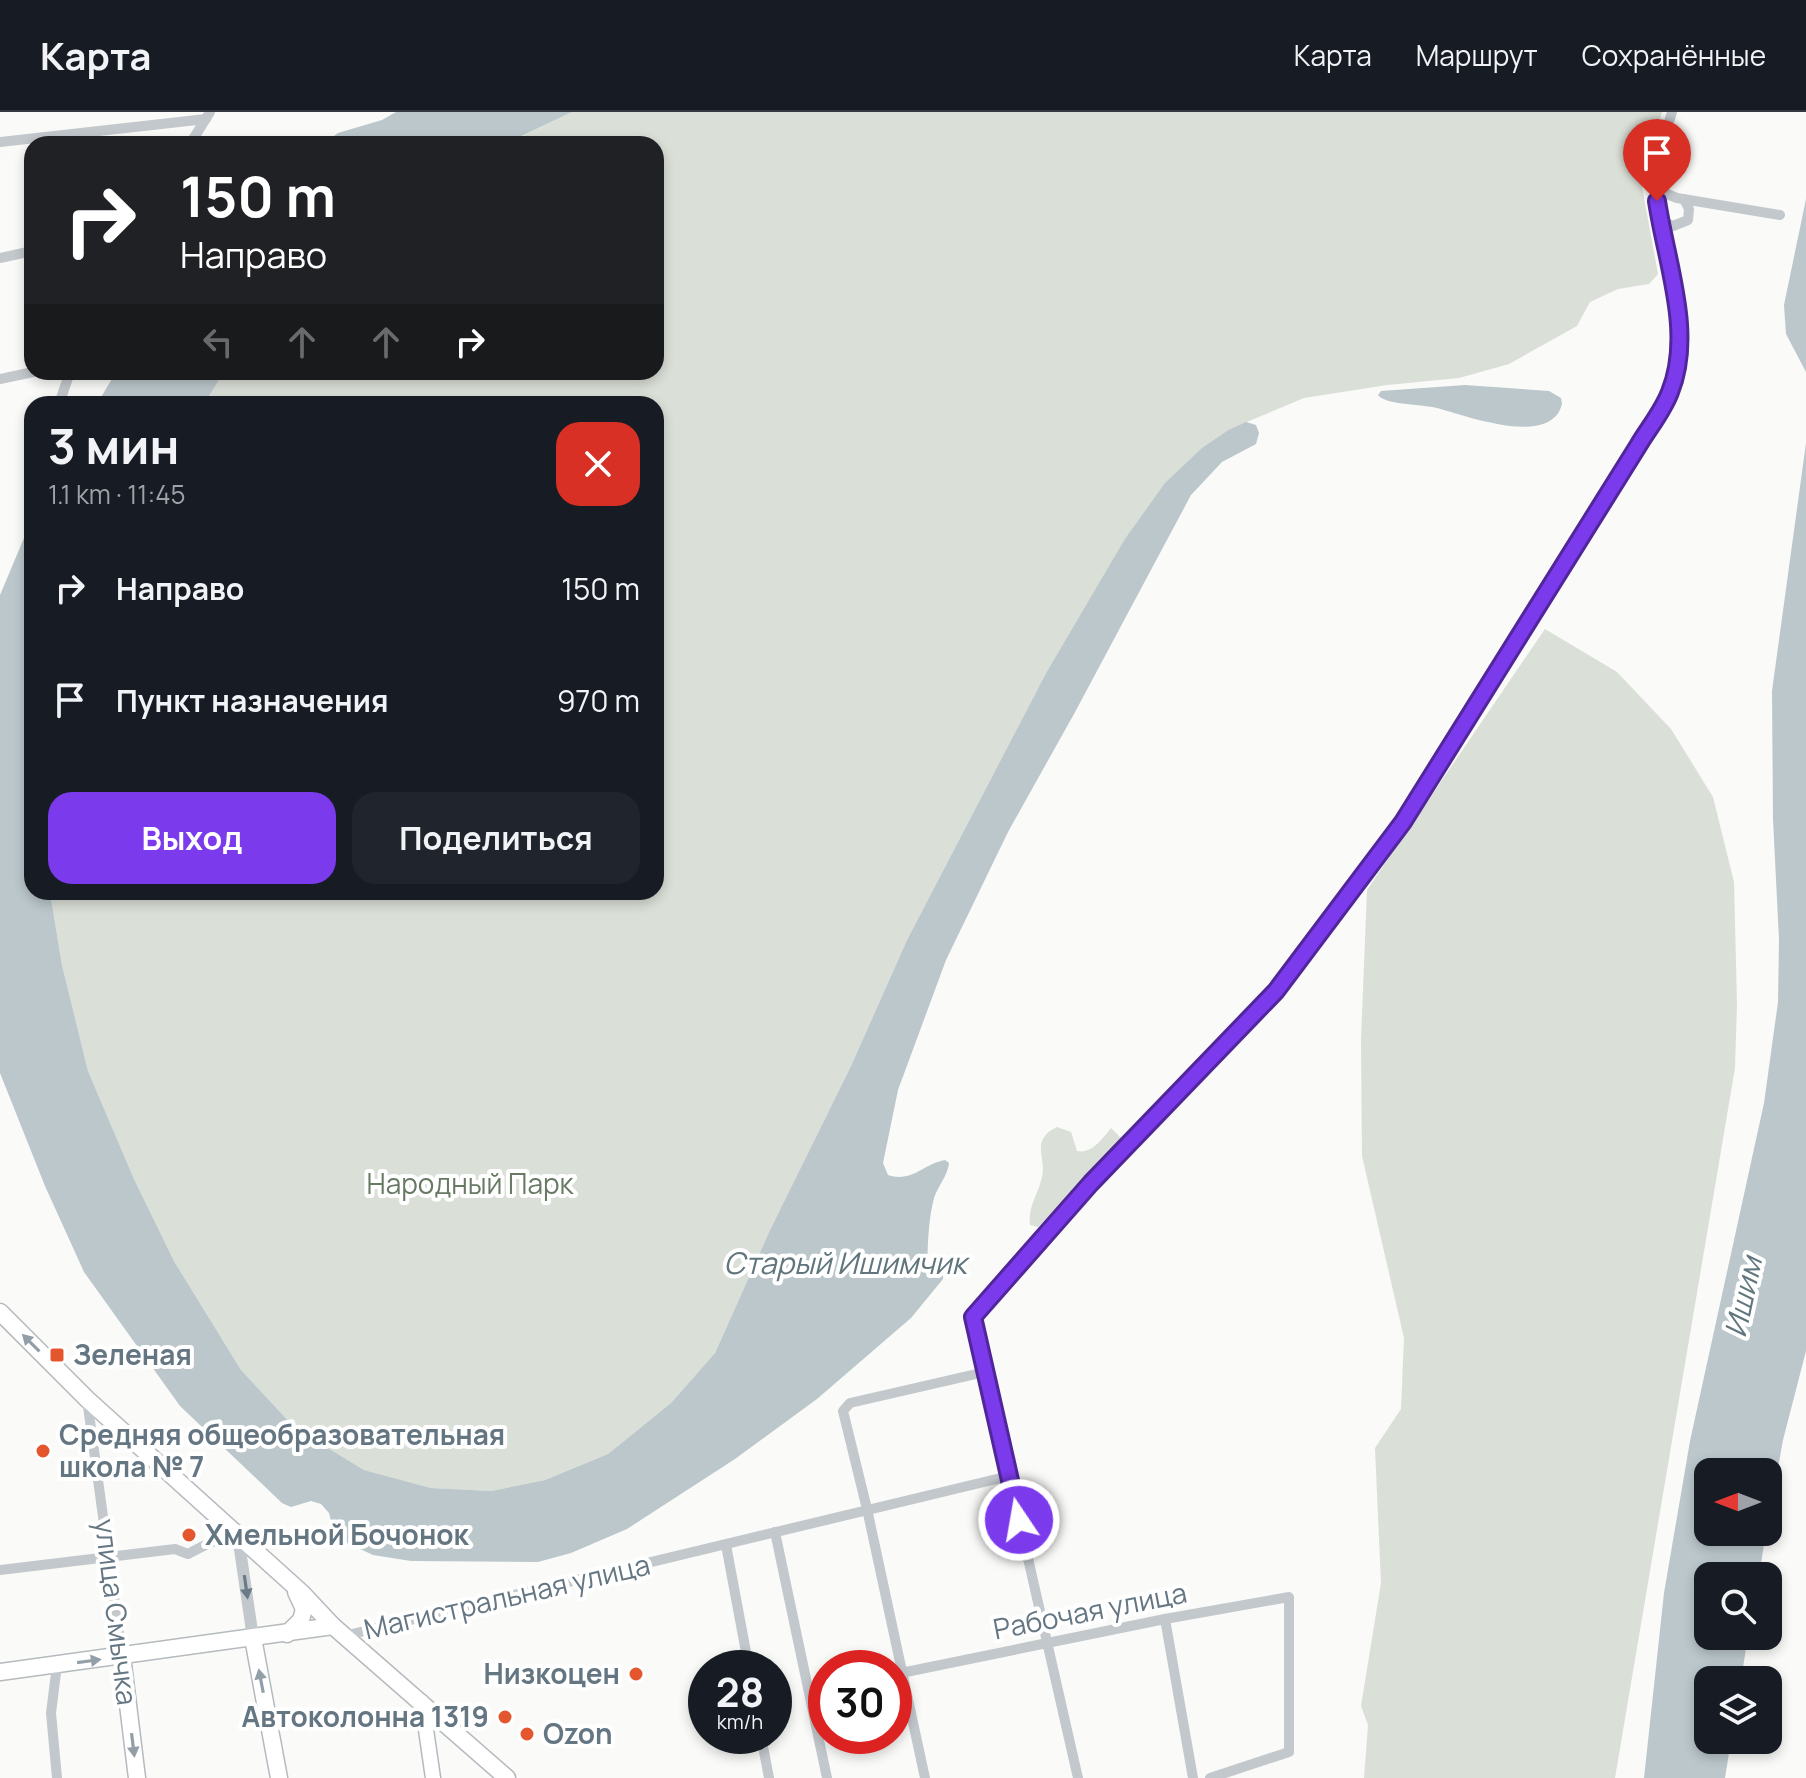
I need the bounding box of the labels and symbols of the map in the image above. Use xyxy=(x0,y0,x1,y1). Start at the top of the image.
pin xyxy=(1623,119,1691,201)
park label: Народный Парк xyxy=(367,1164,575,1202)
water label: Старый Ишимчик xyxy=(723,1242,971,1283)
water label: Ишим xyxy=(1714,1251,1771,1341)
one-way arrow xyxy=(22,1334,41,1353)
place label: Зеленая xyxy=(73,1335,192,1373)
marker: Зеленая xyxy=(48,1346,66,1364)
place label: Средняя общеобразовательная школа № 7 xyxy=(59,1415,505,1485)
marker: Средняя общеобразовательная школа № 7 xyxy=(34,1442,52,1460)
north arrow xyxy=(1694,1458,1782,1546)
position arrow xyxy=(977,1478,1061,1562)
place label: Хмельной Бочонок xyxy=(205,1515,470,1553)
street label: улица Смычка xyxy=(87,1516,147,1707)
marker: Хмельной Бочонок xyxy=(180,1526,198,1544)
street label: Магистральная улица xyxy=(360,1545,654,1647)
street label: Рабочая улица xyxy=(990,1573,1190,1647)
one-way arrow xyxy=(240,1575,253,1600)
speed limit sign: 30 xyxy=(808,1650,912,1754)
one-way arrow xyxy=(77,1654,102,1667)
place label: Низкоцен xyxy=(484,1654,620,1692)
marker: Низкоцен xyxy=(627,1665,645,1683)
one-way arrow xyxy=(254,1668,266,1693)
place label: Автоколонна 1319 xyxy=(242,1697,489,1735)
marker: Автоколонна 1319 xyxy=(496,1708,514,1726)
place label: Ozon xyxy=(543,1714,613,1752)
marker: Ozon xyxy=(518,1725,536,1743)
one-way arrow xyxy=(127,1733,140,1758)

